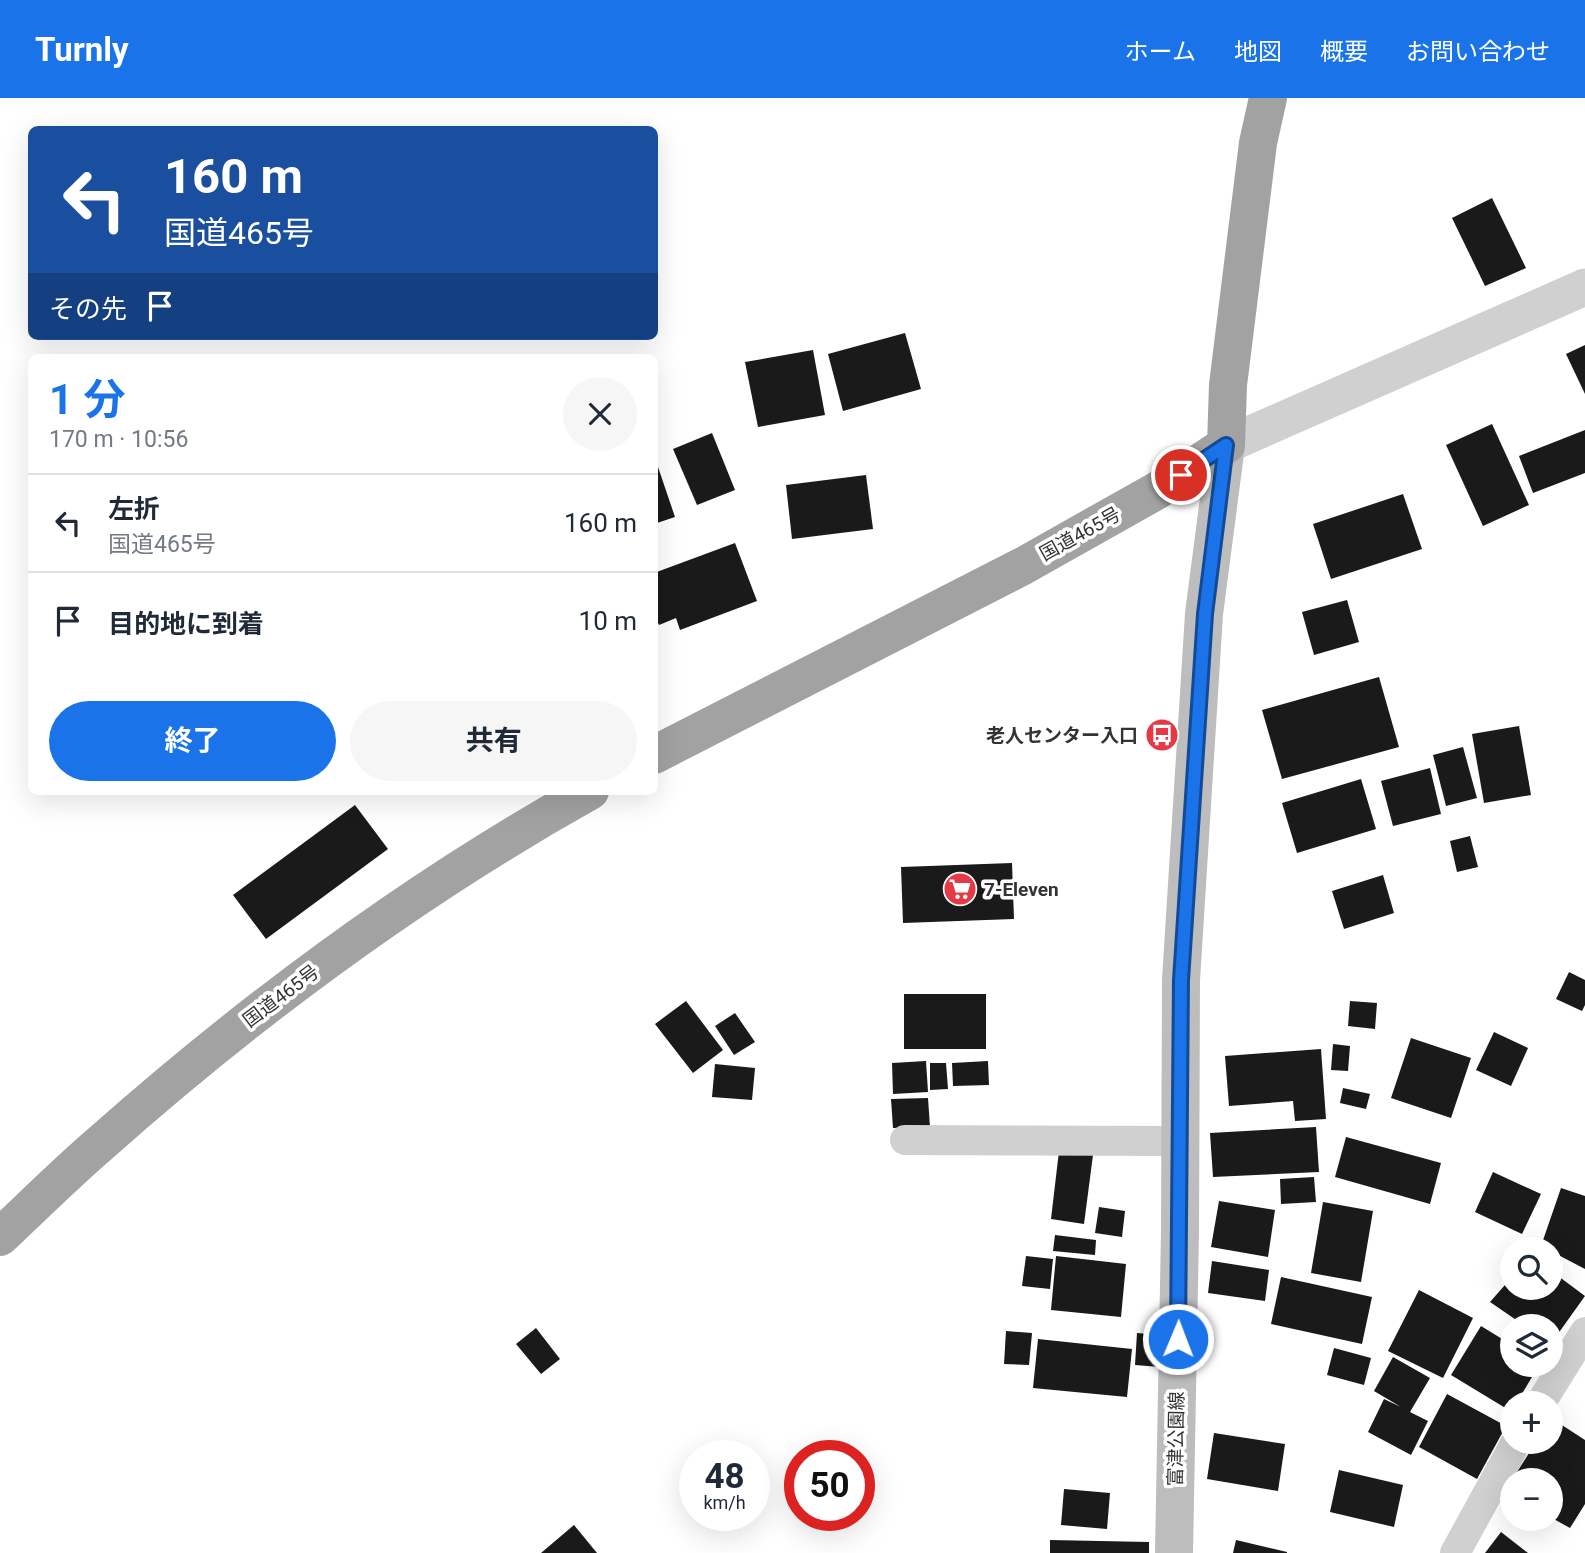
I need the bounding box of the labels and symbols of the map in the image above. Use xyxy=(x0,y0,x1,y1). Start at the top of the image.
pin xyxy=(1151,445,1211,505)
street label: 国道465号 xyxy=(1035,502,1125,566)
bus stop icon: 老人センター入口 xyxy=(1143,716,1181,754)
place label: 老人センター入口 xyxy=(986,724,1138,747)
supermarket icon: 7-Eleven xyxy=(941,870,979,908)
place label: 7-Eleven xyxy=(984,878,1059,901)
street label: 国道465号 xyxy=(239,960,323,1032)
position arrow xyxy=(1141,1302,1215,1376)
street label: 富津公園線 xyxy=(1164,1391,1188,1487)
speed limit sign: 50 xyxy=(784,1440,875,1531)

